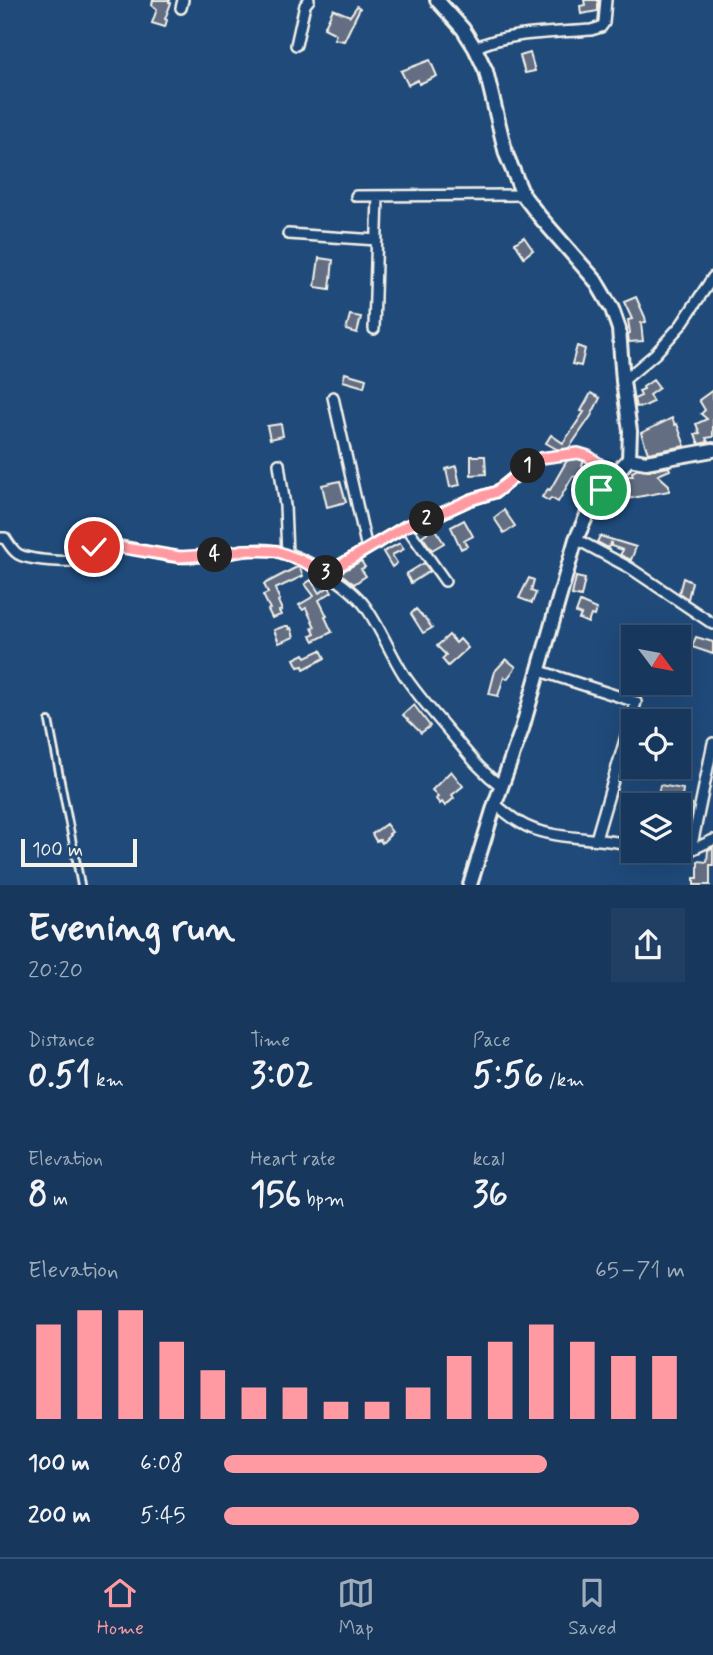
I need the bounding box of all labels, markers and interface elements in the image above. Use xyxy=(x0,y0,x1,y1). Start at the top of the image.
pin: 1 xyxy=(510,448,546,484)
text: 1 xyxy=(523,453,532,478)
pin xyxy=(571,460,631,520)
icon: arrive xyxy=(582,471,620,509)
pin: 2 xyxy=(410,502,444,536)
text: 2 xyxy=(422,506,431,531)
pin xyxy=(64,517,124,577)
icon: check xyxy=(75,528,113,566)
pin: 4 xyxy=(198,538,232,572)
text: 4 xyxy=(209,542,220,567)
pin: 3 xyxy=(308,556,344,590)
text: 3 xyxy=(321,560,330,585)
north arrow xyxy=(621,625,691,695)
map controls xyxy=(621,625,691,863)
button: locate xyxy=(621,709,691,779)
button: layers xyxy=(621,793,691,863)
scale bar xyxy=(21,836,136,868)
text: 100 m xyxy=(32,838,83,863)
text: Evening run xyxy=(28,905,235,954)
button: share xyxy=(611,908,685,982)
text: 20:20 xyxy=(28,956,83,986)
text: Distance xyxy=(28,1028,95,1053)
text: Time xyxy=(250,1028,290,1053)
text: Pace xyxy=(473,1028,510,1053)
text: 0.51 xyxy=(28,1053,91,1099)
text: 3:02 xyxy=(250,1053,314,1099)
text: 5:56 xyxy=(473,1053,543,1099)
text: km xyxy=(91,1068,124,1093)
text: /km xyxy=(543,1068,585,1093)
text: Elevation xyxy=(28,1147,103,1172)
text: Heart rate xyxy=(250,1147,336,1172)
text: kcal xyxy=(473,1147,505,1172)
text: 8 xyxy=(28,1172,48,1218)
text: 156 xyxy=(250,1172,301,1218)
text: 36 xyxy=(473,1172,508,1218)
text: m xyxy=(48,1187,68,1212)
text: bpm xyxy=(301,1187,345,1212)
text: Elevation xyxy=(28,1256,119,1286)
text: 65–71 m xyxy=(595,1256,685,1286)
text: 100 m xyxy=(28,1449,90,1479)
text: 6:08 xyxy=(140,1449,183,1479)
text: 200 m xyxy=(28,1501,91,1531)
text: 5:45 xyxy=(140,1501,186,1531)
tab: Home xyxy=(97,1574,144,1641)
tab: Map xyxy=(337,1574,375,1641)
tab: Saved xyxy=(568,1574,616,1641)

